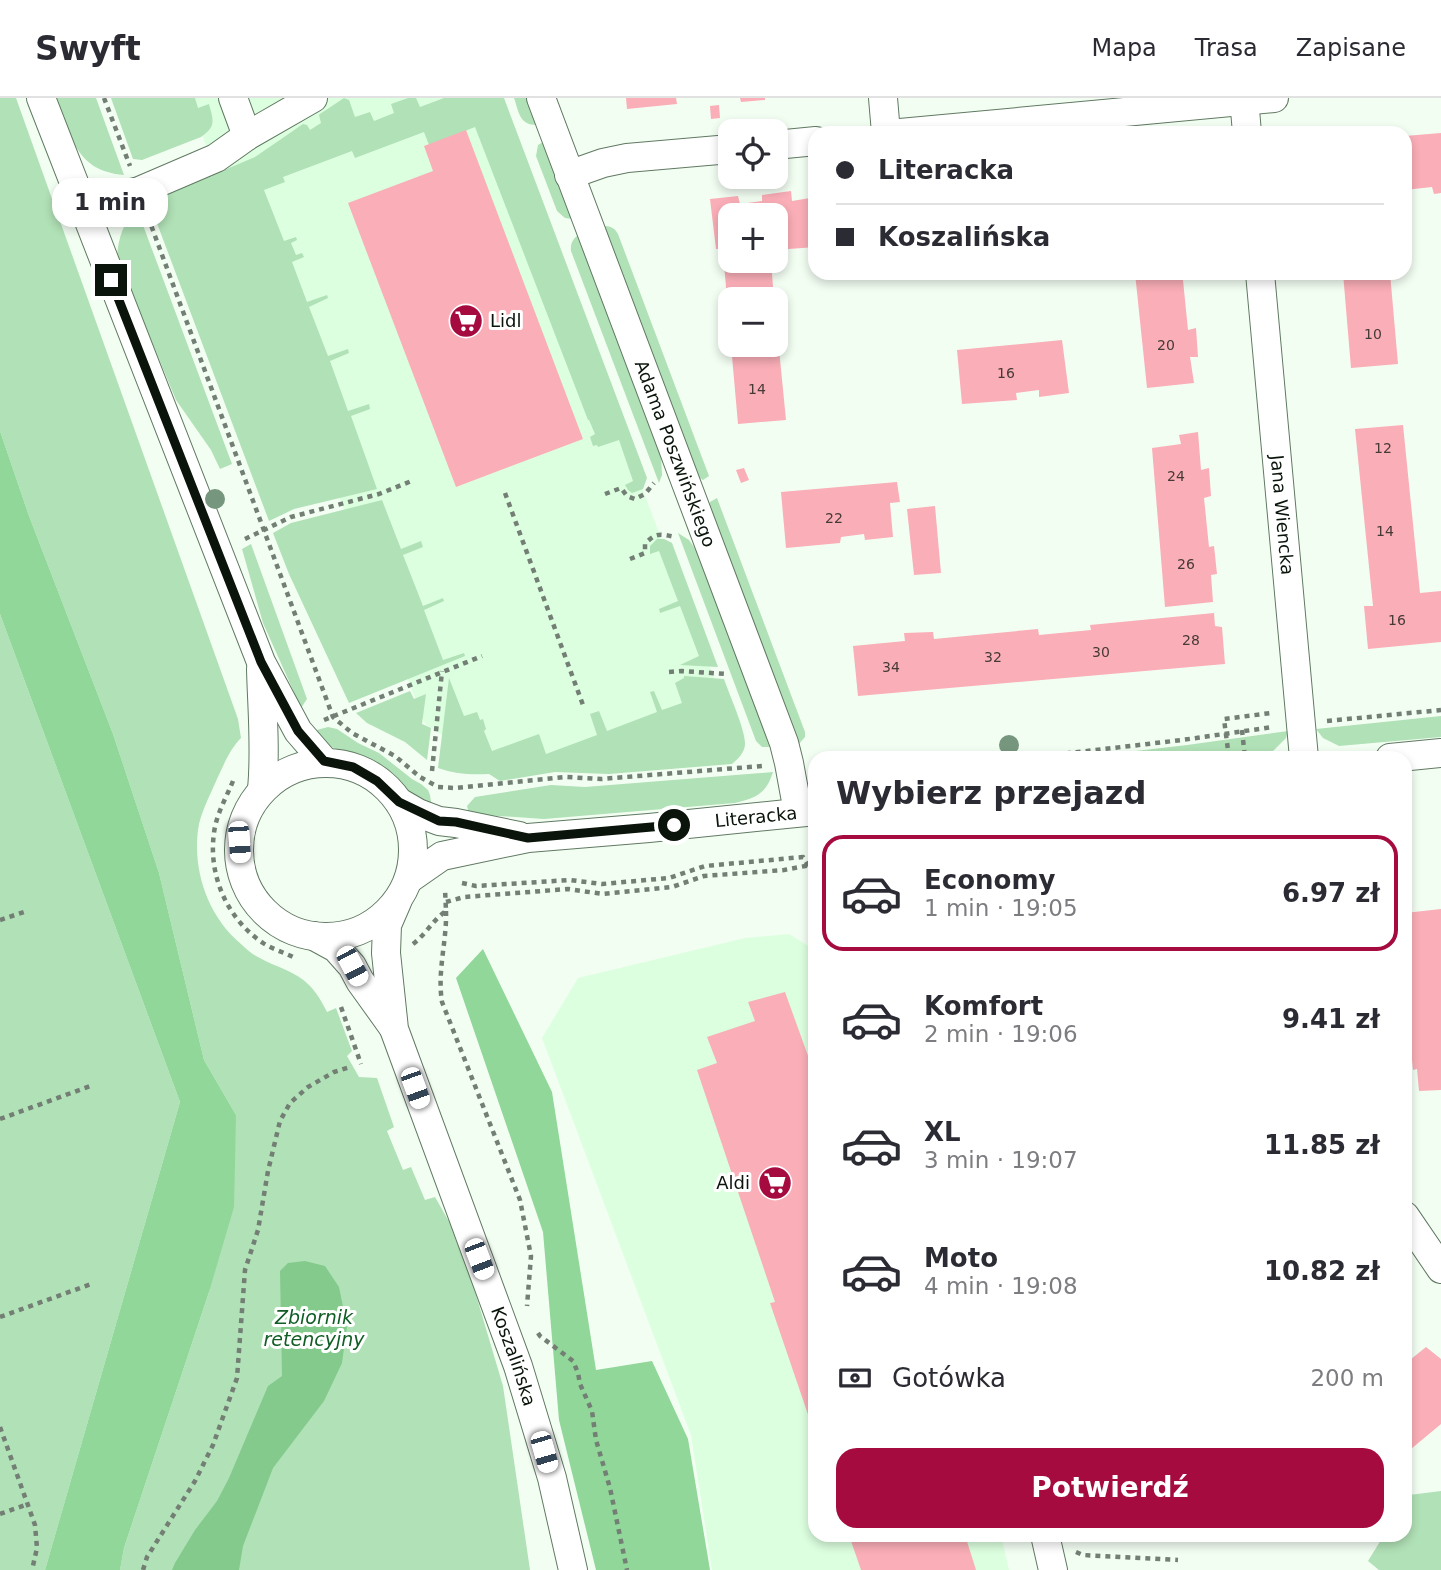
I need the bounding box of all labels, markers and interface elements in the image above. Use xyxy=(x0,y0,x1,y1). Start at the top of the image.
text: Swyft xyxy=(35,29,141,68)
text: Mapa xyxy=(1091,34,1157,62)
text: Trasa xyxy=(1195,34,1258,62)
text: Zapisane xyxy=(1296,34,1406,62)
map controls xyxy=(718,119,788,357)
button: locate xyxy=(718,119,788,189)
text: Literacka xyxy=(878,155,1014,185)
callout: 1 min xyxy=(53,178,169,228)
text: 1 min xyxy=(74,189,146,215)
button: + xyxy=(718,203,788,273)
text: Koszalińska xyxy=(878,222,1050,252)
route end xyxy=(95,264,127,296)
button: − xyxy=(718,287,788,357)
supermarket icon: Lidl xyxy=(447,302,485,340)
place label: Lidl xyxy=(490,310,521,331)
house number: 10 xyxy=(1364,326,1382,342)
house number: 20 xyxy=(1157,337,1175,353)
street label: Adama Poszwińskiego xyxy=(631,357,720,550)
house number: 16 xyxy=(997,365,1015,381)
house number: 14 xyxy=(748,381,766,397)
house number: 12 xyxy=(1374,440,1392,456)
street label: Jana Wiencka xyxy=(1266,453,1298,576)
house number: 24 xyxy=(1167,468,1185,484)
house number: 22 xyxy=(825,510,843,526)
house number: 14 xyxy=(1376,523,1394,539)
house number: 26 xyxy=(1177,556,1195,572)
house number: 16 xyxy=(1388,612,1406,628)
house number: 28 xyxy=(1182,632,1200,648)
house number: 30 xyxy=(1092,644,1110,660)
house number: 32 xyxy=(984,649,1002,665)
house number: 34 xyxy=(882,659,900,675)
text: Wybierz przejazd xyxy=(836,774,1146,812)
street label: Literacka xyxy=(714,802,798,831)
route start xyxy=(658,809,690,841)
car xyxy=(228,820,251,864)
icon: car xyxy=(840,862,903,925)
text: Economy xyxy=(924,865,1055,895)
text: 6.97 zł xyxy=(1282,878,1380,908)
text: 1 min · 19:05 xyxy=(924,895,1078,921)
car xyxy=(333,943,372,989)
icon: car xyxy=(840,988,903,1051)
text: Komfort xyxy=(924,991,1043,1021)
text: 9.41 zł xyxy=(1282,1004,1380,1034)
text: 2 min · 19:06 xyxy=(924,1021,1078,1047)
car xyxy=(398,1065,433,1111)
icon: car xyxy=(840,1114,903,1177)
text: XL xyxy=(924,1117,961,1147)
text: 11.85 zł xyxy=(1264,1130,1380,1160)
text: 3 min · 19:07 xyxy=(924,1147,1078,1173)
supermarket icon: Aldi xyxy=(756,1164,794,1202)
place label: Aldi xyxy=(716,1172,750,1193)
car xyxy=(462,1236,497,1282)
icon: car xyxy=(840,1240,903,1303)
text: Moto xyxy=(924,1243,998,1273)
text: 10.82 zł xyxy=(1264,1256,1380,1286)
text: 4 min · 19:08 xyxy=(924,1273,1078,1299)
street label: Koszalińska xyxy=(487,1304,541,1408)
water label: Zbiornik retencyjny xyxy=(264,1306,365,1350)
icon: cash xyxy=(836,1359,874,1397)
text: Gotówka xyxy=(892,1363,1006,1393)
text: 200 m xyxy=(1310,1365,1384,1391)
car xyxy=(529,1429,560,1475)
button: Potwierdź xyxy=(836,1448,1384,1528)

